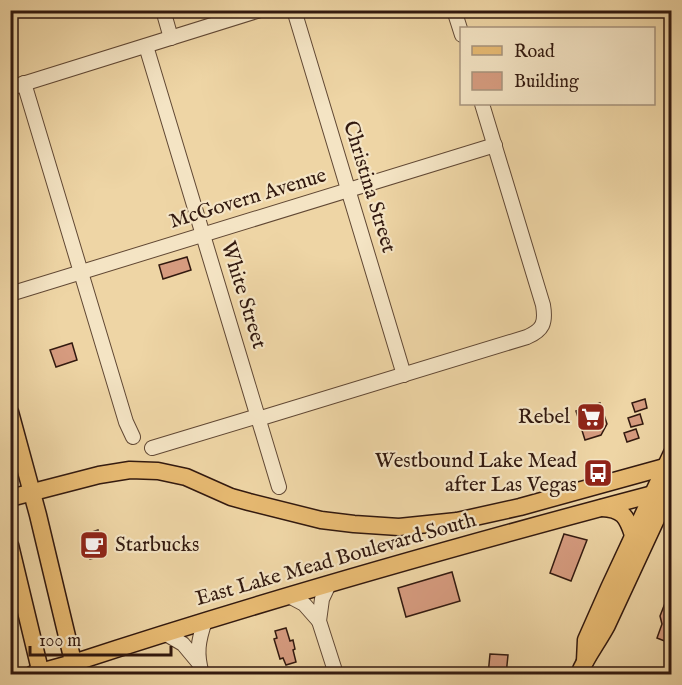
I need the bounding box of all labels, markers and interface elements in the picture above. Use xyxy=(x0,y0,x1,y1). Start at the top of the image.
legend xyxy=(460,27,655,105)
text: Road xyxy=(514,41,555,64)
text: Building xyxy=(514,71,579,94)
street label: Christina Street xyxy=(336,118,402,256)
street label: McGovern Avenue xyxy=(166,162,330,236)
street label: White Street xyxy=(214,238,272,352)
supermarket icon: Rebel xyxy=(575,401,607,433)
place label: Rebel xyxy=(518,404,570,431)
place label: Westbound Lake Mead after Las Vegas xyxy=(375,448,578,499)
bus stop icon: Westbound Lake Mead after Las Vegas xyxy=(582,457,614,489)
street label: East Lake Mead Boulevard South xyxy=(193,507,479,613)
cafe icon: Starbucks xyxy=(78,529,110,561)
place label: Starbucks xyxy=(115,532,199,559)
scale bar xyxy=(30,619,171,657)
text: 100 m xyxy=(39,630,81,653)

